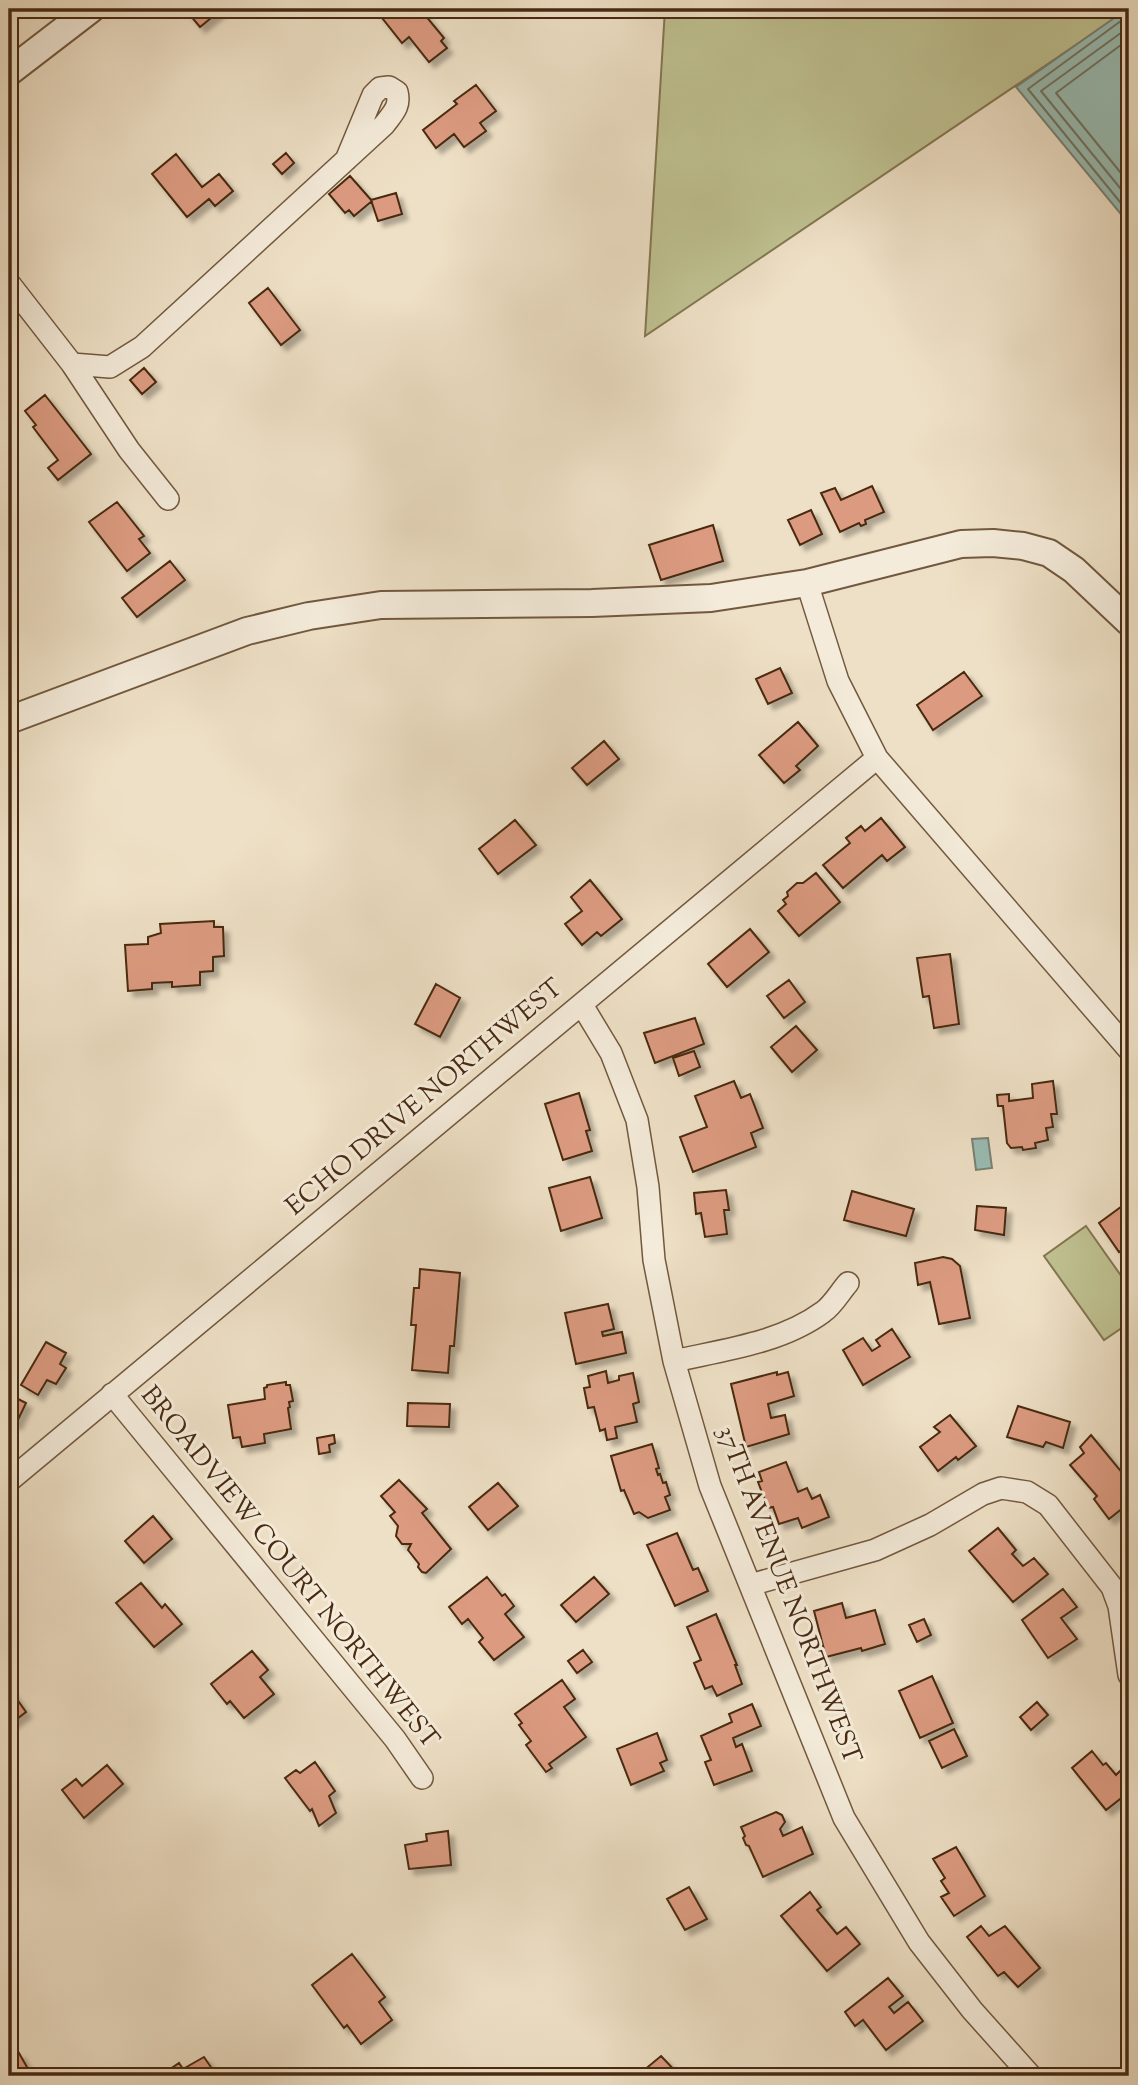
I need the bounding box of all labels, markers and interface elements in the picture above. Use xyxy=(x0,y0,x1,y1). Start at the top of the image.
street label: ECHO DRIVE NORTHWEST xyxy=(278,971,572,1225)
street label: BROADVIEW COURT NORTHWEST xyxy=(131,1379,447,1757)
street label: 37TH AVENUE NORTHWEST xyxy=(706,1421,870,1769)

